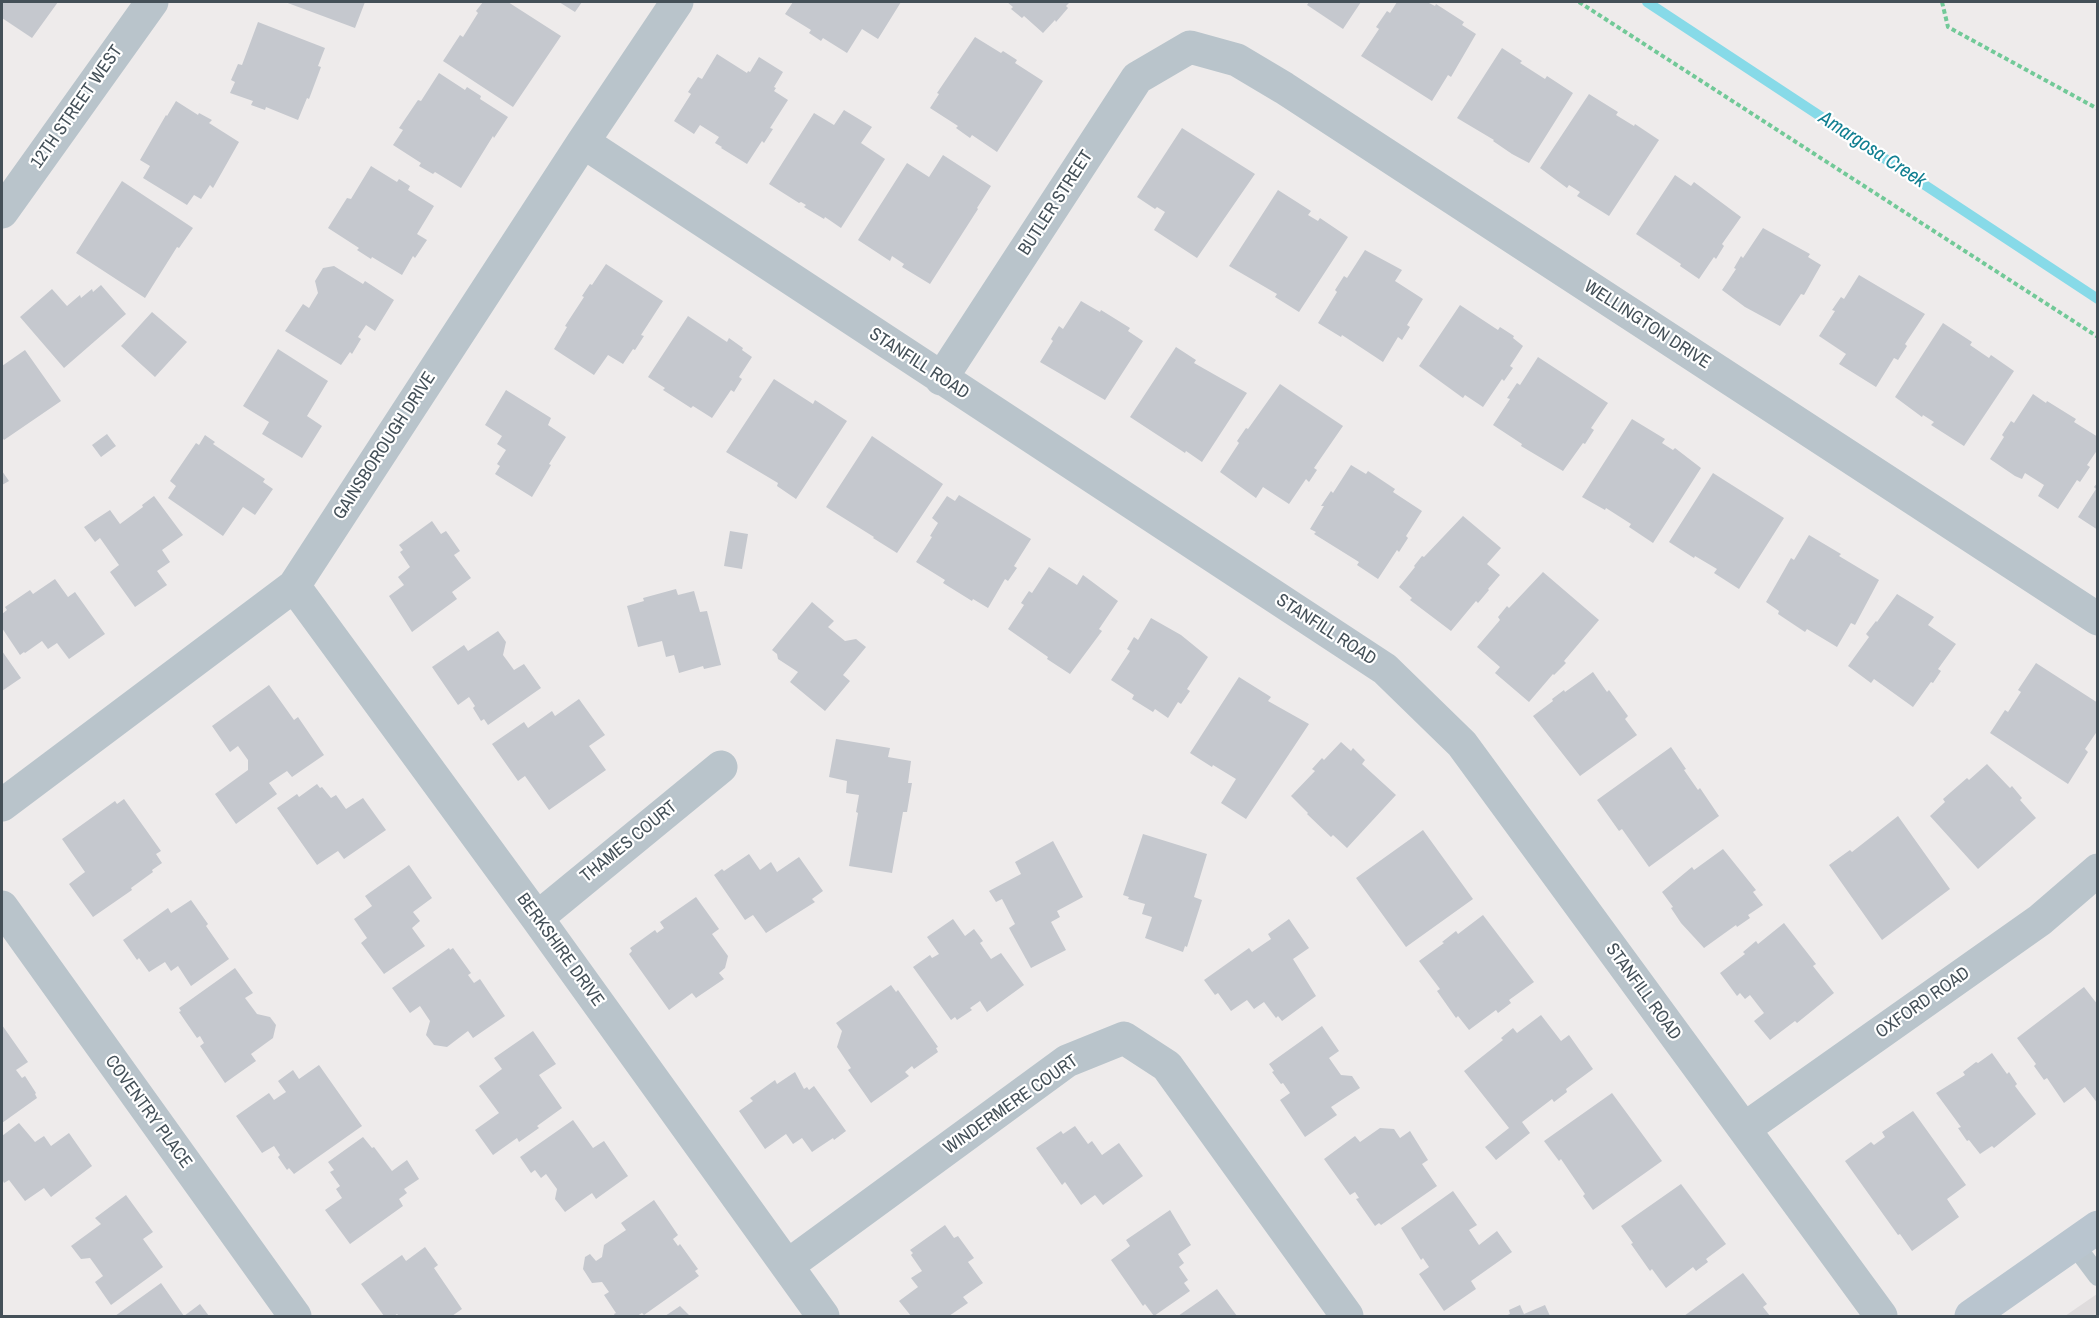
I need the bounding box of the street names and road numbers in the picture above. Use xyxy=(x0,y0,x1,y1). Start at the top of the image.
street label: 12TH STREET WEST xyxy=(27,41,127,173)
street label: BUTLER STREET xyxy=(1014,147,1098,259)
street label: WELLINGTON DRIVE xyxy=(1580,276,1714,374)
street label: STANFILL ROAD xyxy=(865,324,973,404)
street label: GAINSBOROUGH DRIVE xyxy=(329,368,441,524)
street label: STANFILL ROAD xyxy=(1272,590,1380,670)
street label: THAMES COURT xyxy=(576,797,682,887)
street label: BERKSHIRE DRIVE xyxy=(512,889,608,1011)
street label: STANFILL ROAD xyxy=(1601,939,1685,1045)
street label: OXFORD ROAD xyxy=(1872,963,1974,1043)
street label: COVENTRY PLACE xyxy=(100,1051,196,1173)
street label: WINDERMERE COURT xyxy=(940,1051,1082,1159)

